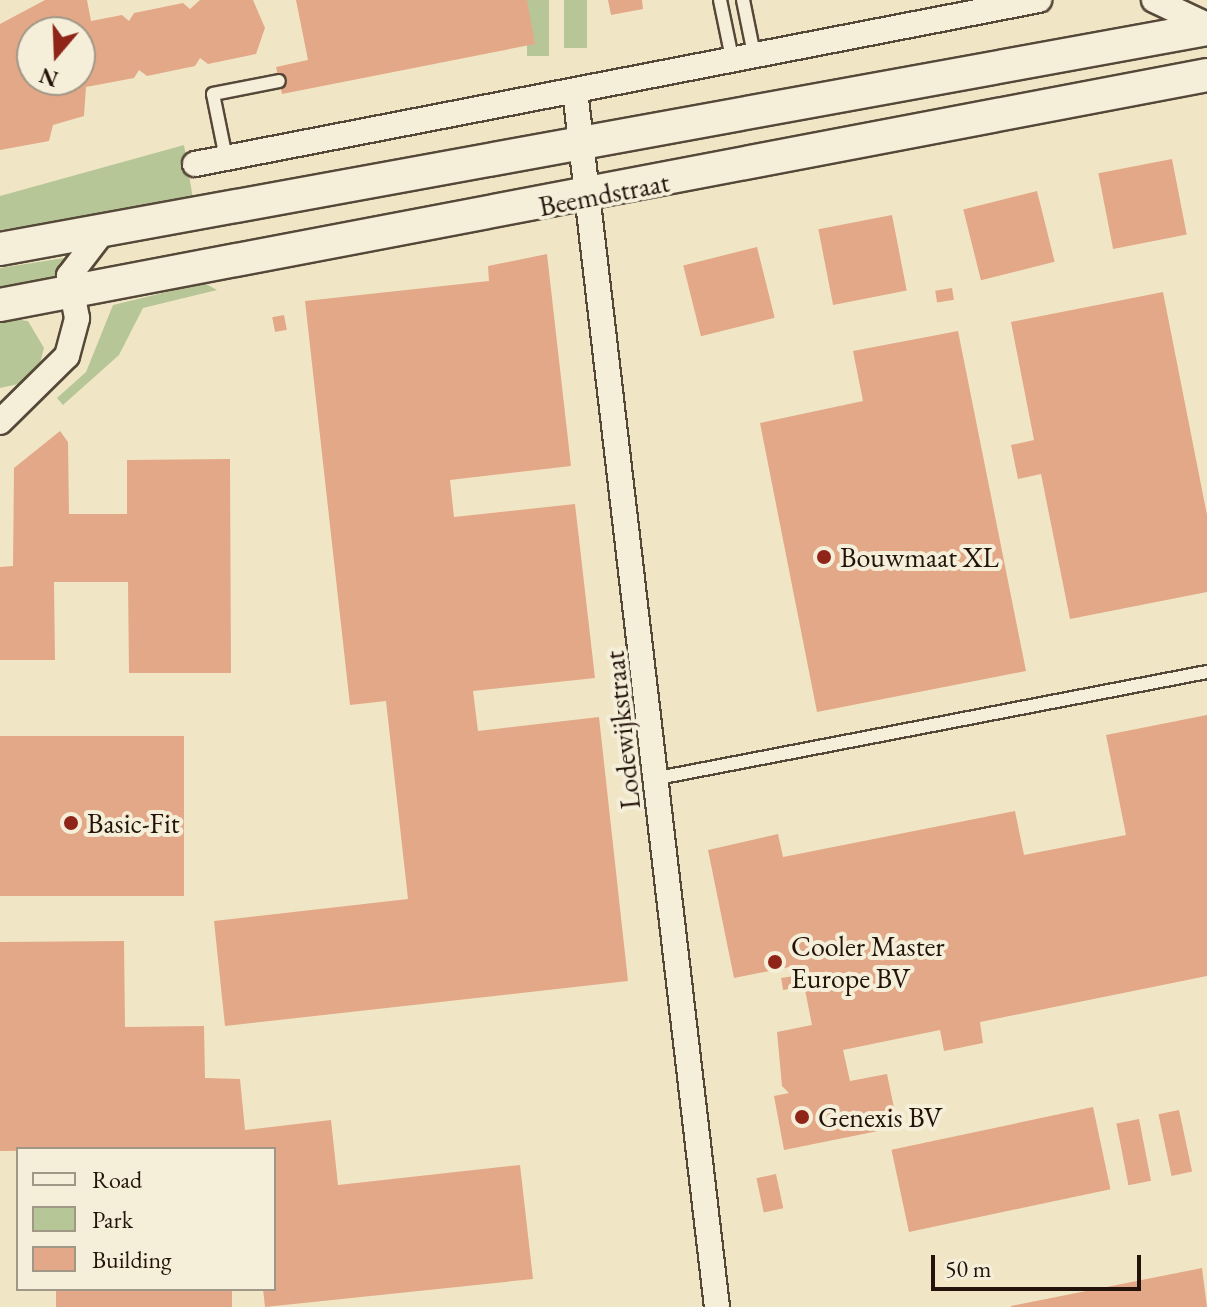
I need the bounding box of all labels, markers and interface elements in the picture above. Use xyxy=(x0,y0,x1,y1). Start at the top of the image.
north arrow xyxy=(16,16,96,96)
text: N xyxy=(36,61,62,94)
street label: Beemdstraat xyxy=(536,165,672,223)
place label: Bouwmaat XL xyxy=(840,540,999,574)
marker: Bouwmaat XL xyxy=(815,548,833,566)
street label: Lodewijkstraat xyxy=(597,649,647,811)
place label: Basic-Fit xyxy=(87,806,180,840)
marker: Basic-Fit xyxy=(62,814,80,832)
place label: Cooler Master Europe BV xyxy=(791,929,945,995)
marker: Cooler Master Europe BV xyxy=(766,953,784,971)
place label: Genexis BV xyxy=(818,1100,943,1134)
marker: Genexis BV xyxy=(793,1108,811,1126)
legend xyxy=(16,1147,276,1291)
text: Road xyxy=(92,1164,142,1195)
text: Park xyxy=(92,1204,133,1235)
scale bar xyxy=(935,1239,1145,1289)
text: Building xyxy=(92,1244,172,1275)
text: 50 m xyxy=(945,1253,992,1284)

